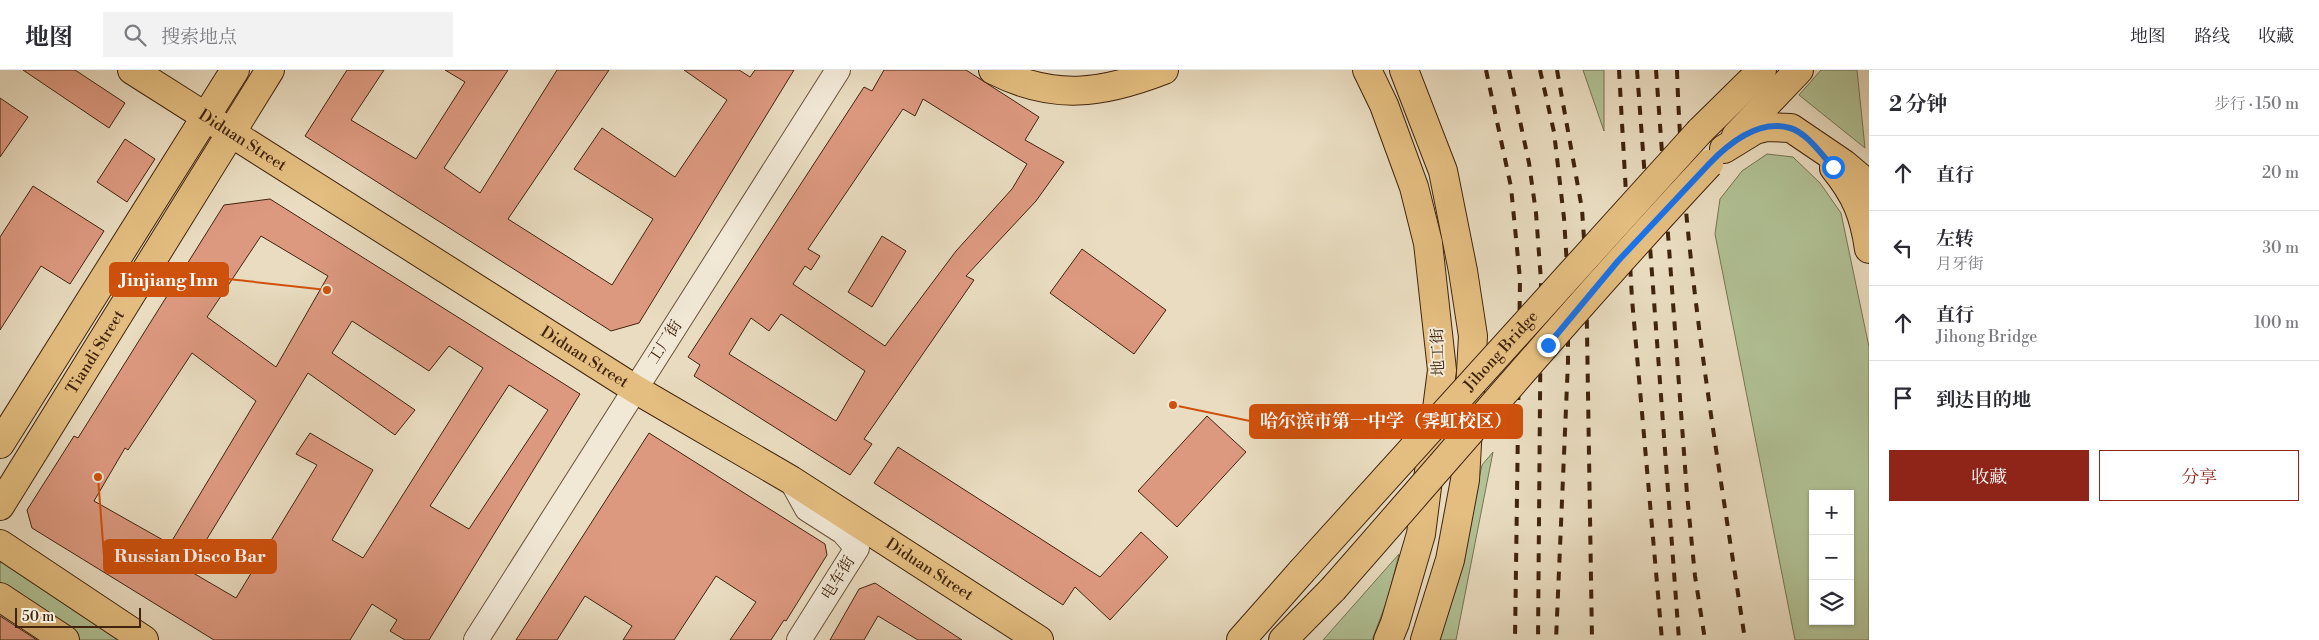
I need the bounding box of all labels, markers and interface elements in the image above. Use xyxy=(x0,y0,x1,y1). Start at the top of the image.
search box xyxy=(103,12,453,57)
icon: search xyxy=(121,21,149,49)
text: 地图 xyxy=(25,23,73,53)
text: 搜索地点 xyxy=(161,25,237,49)
text: 地图 xyxy=(2130,25,2166,48)
text: 路线 xyxy=(2194,25,2230,48)
text: 收藏 xyxy=(2258,25,2294,48)
text: 2 分钟 xyxy=(1889,92,1948,118)
text: 步行 · 150 m xyxy=(2214,94,2299,114)
street label: Diduan Street xyxy=(195,105,291,176)
route start xyxy=(1822,156,1845,179)
icon: ahead xyxy=(1889,159,1917,187)
text: 直行 xyxy=(1936,163,1974,187)
text: 20 m xyxy=(2262,163,2299,183)
text: 左转 xyxy=(1936,227,1974,251)
icon: left xyxy=(1889,234,1917,262)
text: 30 m xyxy=(2262,238,2299,258)
text: 月牙街 xyxy=(1936,254,1984,274)
callout: Jinjiang Inn xyxy=(110,263,228,296)
text: Jinjiang Inn xyxy=(117,269,218,292)
text: 直行 xyxy=(1936,303,1974,327)
street label: Tiandi Street xyxy=(62,306,129,398)
street label: Jihong Bridge xyxy=(1459,307,1542,396)
icon: ahead xyxy=(1889,309,1917,337)
text: 100 m xyxy=(2254,313,2299,333)
street label: 工厂街 xyxy=(644,316,686,368)
street label: Diduan Street xyxy=(537,322,633,393)
text: Jihong Bridge xyxy=(1936,327,2037,347)
street label: 地工街 xyxy=(1427,328,1449,376)
route end xyxy=(1537,334,1560,357)
icon: arrive xyxy=(1889,384,1917,412)
text: 到达目的地 xyxy=(1936,388,2031,412)
callout: 哈尔滨市第一中学（霁虹校区） xyxy=(1250,405,1522,438)
text: 哈尔滨市第一中学（霁虹校区） xyxy=(1260,410,1512,433)
button: 收藏 xyxy=(1889,450,2089,501)
button: 分享 xyxy=(2099,450,2299,501)
map controls xyxy=(1809,490,1854,625)
button: + xyxy=(1809,490,1854,535)
street label: Diduan Street xyxy=(882,534,977,605)
button: − xyxy=(1809,535,1854,580)
callout: Russian Disco Bar xyxy=(104,540,276,573)
text: Russian Disco Bar xyxy=(114,545,266,568)
street label: 电车街 xyxy=(817,552,859,604)
button: layers xyxy=(1809,580,1854,625)
scale bar xyxy=(15,605,141,628)
text: 50 m xyxy=(22,608,54,626)

